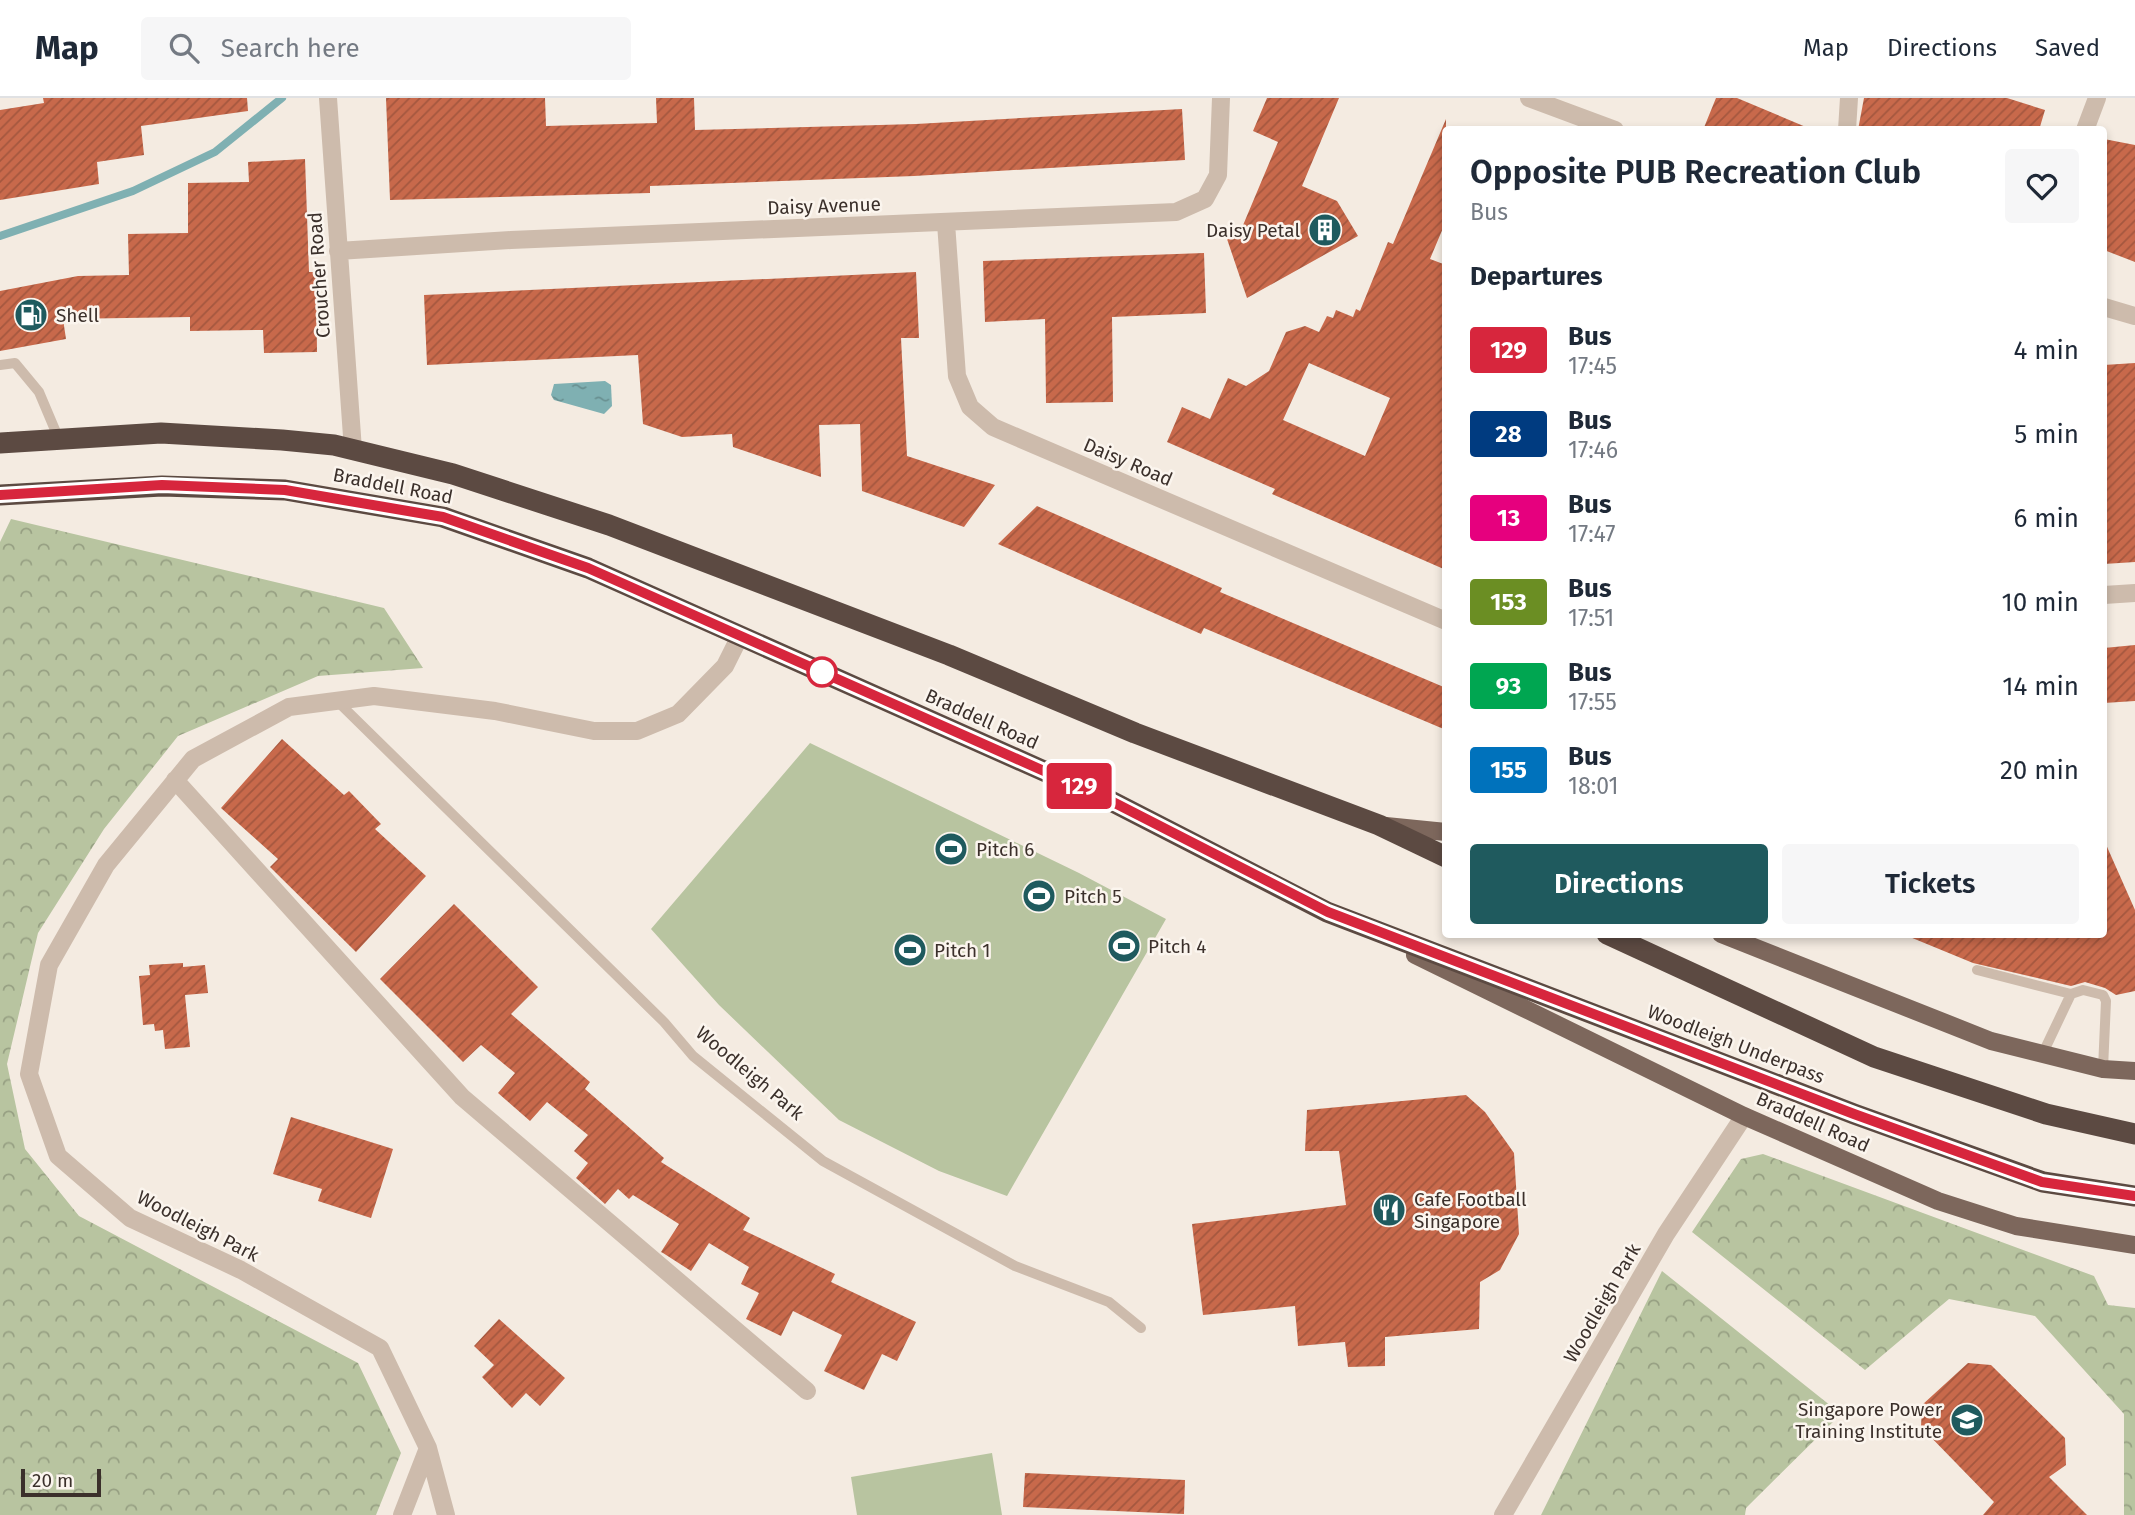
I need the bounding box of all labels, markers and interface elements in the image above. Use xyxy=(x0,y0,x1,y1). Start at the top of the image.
search box xyxy=(141,17,631,80)
text: Map xyxy=(35,28,99,68)
icon: search xyxy=(165,29,203,67)
text: Search here xyxy=(221,33,360,64)
text: Map xyxy=(1803,34,1849,62)
text: Directions xyxy=(1887,34,1997,62)
text: Saved xyxy=(2035,34,2100,62)
button: heart xyxy=(2005,149,2079,223)
text: Opposite PUB Recreation Club xyxy=(1470,152,1921,192)
street label: Daisy Avenue xyxy=(767,193,881,219)
text: Bus xyxy=(1470,198,1508,226)
street label: Croucher Road xyxy=(303,211,335,339)
building icon: Daisy Petal xyxy=(1306,211,1344,249)
place label: Daisy Petal xyxy=(1206,219,1300,242)
text: Departures xyxy=(1470,261,1603,292)
fuel station icon: Shell xyxy=(12,296,50,334)
place label: Shell xyxy=(56,304,99,327)
text: Bus xyxy=(1568,321,1611,352)
text: 4 min xyxy=(2013,335,2079,366)
text: 129 xyxy=(1490,336,1527,364)
text: 17:45 xyxy=(1568,352,1617,380)
text: Bus xyxy=(1568,405,1611,436)
text: 5 min xyxy=(2014,419,2079,450)
text: 28 xyxy=(1495,420,1522,448)
street label: Daisy Road xyxy=(1080,433,1176,491)
text: 17:46 xyxy=(1568,436,1618,464)
street label: Braddell Road xyxy=(331,463,455,509)
text: Bus xyxy=(1568,489,1611,520)
text: 6 min xyxy=(2013,503,2079,534)
text: 13 xyxy=(1497,504,1520,532)
text: 17:47 xyxy=(1568,520,1615,548)
text: Bus xyxy=(1568,573,1611,604)
text: 10 min xyxy=(2001,587,2079,618)
text: 153 xyxy=(1490,588,1527,616)
text: 17:51 xyxy=(1568,604,1614,632)
unlabelled marker xyxy=(807,657,837,687)
text: Bus xyxy=(1568,657,1611,688)
text: 14 min xyxy=(2002,671,2079,702)
text: 93 xyxy=(1496,672,1521,700)
street label: Braddell Road xyxy=(922,684,1042,754)
text: 17:55 xyxy=(1568,688,1617,716)
text: Bus xyxy=(1568,741,1611,772)
text: 20 min xyxy=(2000,755,2079,786)
text: 155 xyxy=(1490,756,1527,784)
line badge: 129 xyxy=(1039,763,1119,809)
text: 129 xyxy=(1061,772,1097,800)
text: 18:01 xyxy=(1568,772,1618,800)
sports icon: Pitch 6 xyxy=(932,830,970,868)
place label: Pitch 6 xyxy=(976,838,1034,861)
button: Directions xyxy=(1470,844,1768,924)
button: Tickets xyxy=(1782,844,2079,924)
sports icon: Pitch 5 xyxy=(1020,877,1058,915)
place label: Pitch 5 xyxy=(1064,885,1122,908)
sports icon: Pitch 4 xyxy=(1105,927,1143,965)
sports icon: Pitch 1 xyxy=(891,931,929,969)
place label: Pitch 4 xyxy=(1148,935,1206,958)
place label: Pitch 1 xyxy=(934,939,990,962)
street label: Woodleigh Underpass xyxy=(1644,1000,1828,1088)
street label: Woodleigh Park xyxy=(691,1021,809,1125)
street label: Braddell Road xyxy=(1753,1087,1873,1157)
street label: Woodleigh Park xyxy=(133,1185,263,1267)
place label: Cafe Football Singapore xyxy=(1414,1188,1527,1233)
restaurant icon: Cafe Football Singapore xyxy=(1370,1191,1408,1229)
street label: Woodleigh Park xyxy=(1559,1239,1646,1367)
place label: Singapore Power Training Institute xyxy=(1795,1398,1943,1443)
school or university icon: Singapore Power Training Institute xyxy=(1948,1401,1986,1439)
scale bar xyxy=(21,1466,102,1498)
text: 20 m xyxy=(32,1469,73,1492)

